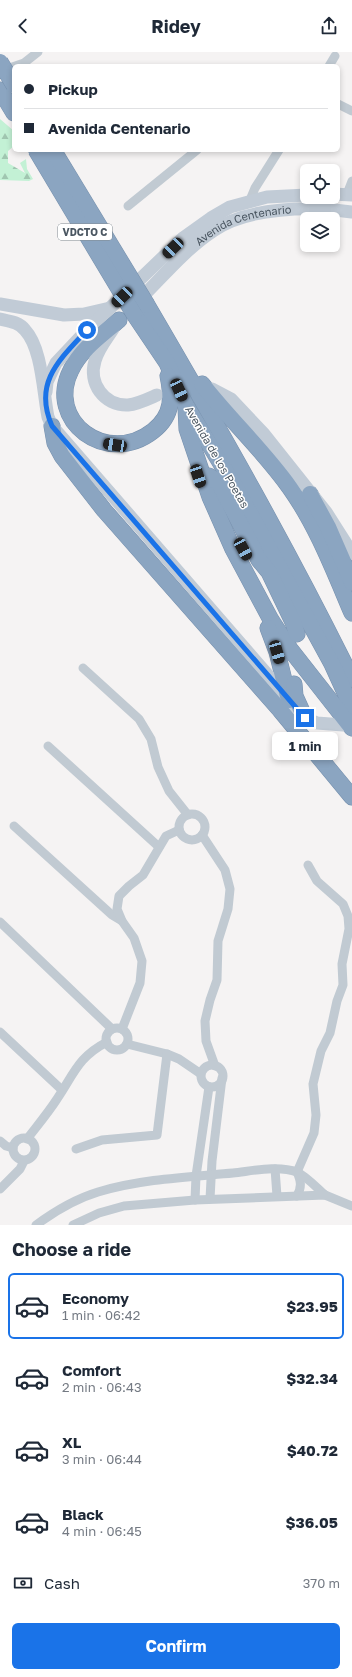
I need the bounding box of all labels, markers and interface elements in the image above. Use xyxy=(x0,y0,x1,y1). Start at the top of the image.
icon: back xyxy=(12,15,34,37)
text: Ridey xyxy=(151,15,201,37)
icon: share xyxy=(318,15,340,37)
text: Pickup xyxy=(48,80,98,98)
text: Avenida Centenario xyxy=(48,119,190,137)
map controls xyxy=(300,164,340,252)
button: locate xyxy=(300,164,340,204)
street label: Avenida Centenario xyxy=(192,202,292,248)
button: layers xyxy=(300,212,340,252)
road number: VDCTO C xyxy=(58,224,112,240)
car xyxy=(160,235,186,261)
car xyxy=(109,284,135,310)
route start xyxy=(78,321,96,339)
car xyxy=(168,377,190,403)
street label: Avenida de los Poetas xyxy=(183,403,252,510)
car xyxy=(102,437,128,453)
car xyxy=(189,463,207,489)
car xyxy=(232,536,254,562)
car xyxy=(268,639,286,665)
route end xyxy=(296,709,314,727)
callout: 1 min xyxy=(272,732,338,760)
text: 1 min xyxy=(289,738,321,754)
text: Choose a ride xyxy=(12,1238,131,1260)
icon: car xyxy=(14,1288,50,1324)
text: Economy xyxy=(62,1289,129,1307)
text: $23.95 xyxy=(286,1297,338,1315)
text: 1 min · 06:42 xyxy=(62,1307,140,1323)
icon: car xyxy=(14,1360,50,1396)
text: Comfort xyxy=(62,1361,121,1379)
text: $32.34 xyxy=(286,1369,338,1387)
text: 2 min · 06:43 xyxy=(62,1379,142,1395)
icon: car xyxy=(14,1432,50,1468)
text: XL xyxy=(62,1433,81,1451)
text: $40.72 xyxy=(287,1441,338,1459)
text: 3 min · 06:44 xyxy=(62,1451,142,1467)
icon: car xyxy=(14,1504,50,1540)
text: Black xyxy=(62,1505,104,1523)
text: $36.05 xyxy=(286,1513,338,1531)
text: 4 min · 06:45 xyxy=(62,1523,142,1539)
icon: cash xyxy=(12,1572,34,1594)
text: Cash xyxy=(44,1574,80,1592)
text: 370 m xyxy=(303,1575,340,1591)
button: Confirm xyxy=(12,1623,340,1669)

